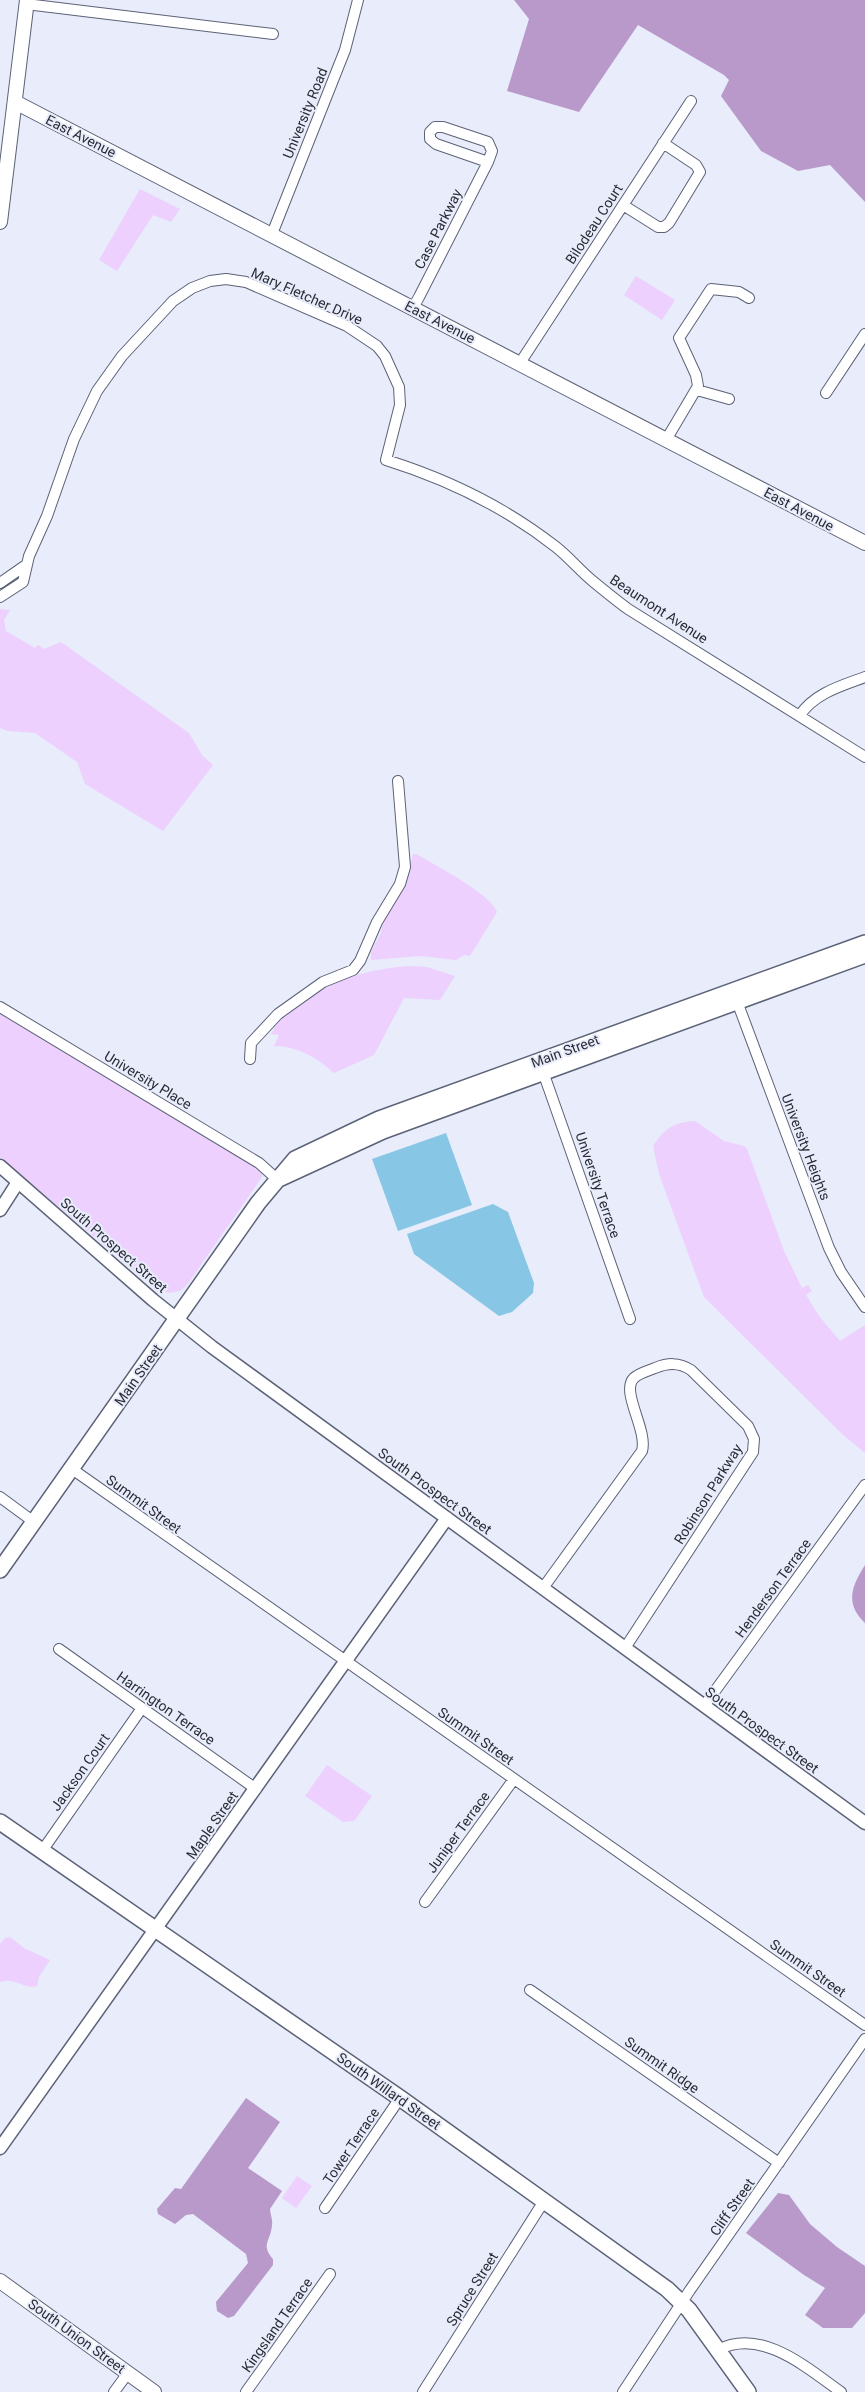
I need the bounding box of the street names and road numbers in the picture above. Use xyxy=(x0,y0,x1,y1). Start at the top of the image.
street label: University Road xyxy=(280,65,330,161)
street label: East Avenue xyxy=(43,111,119,161)
street label: Bilodeau Court xyxy=(562,181,626,267)
street label: Case Parkway xyxy=(411,186,465,272)
street label: Mary Fletcher Drive xyxy=(249,264,365,328)
street label: East Avenue xyxy=(402,297,478,347)
street label: East Avenue xyxy=(761,484,837,534)
street label: Beaumont Avenue xyxy=(607,571,711,647)
street label: Main Street xyxy=(529,1031,602,1071)
street label: University Place xyxy=(101,1048,195,1112)
street label: University Heights xyxy=(778,1092,834,1202)
street label: University Terrace xyxy=(572,1130,624,1240)
street label: South Prospect Street xyxy=(57,1194,171,1296)
street label: Main Street xyxy=(111,1341,165,1409)
street label: Robinson Parkway xyxy=(671,1441,745,1547)
street label: South Prospect Street xyxy=(375,1445,495,1538)
street label: Summit Street xyxy=(103,1471,185,1537)
street label: Henderson Terrace xyxy=(732,1536,814,1640)
street label: Harrington Terrace xyxy=(114,1668,218,1748)
street label: South Prospect Street xyxy=(702,1684,822,1777)
street label: Summit Street xyxy=(435,1704,517,1768)
street label: Jackson Court xyxy=(47,1730,113,1814)
street label: Maple Street xyxy=(183,1788,241,1862)
street label: Juniper Terrace xyxy=(423,1788,493,1876)
street label: Summit Street xyxy=(767,1936,849,2000)
street label: Summit Ridge xyxy=(622,2033,702,2097)
street label: South Willard Street xyxy=(334,2049,444,2133)
street label: Tower Terrace xyxy=(320,2105,382,2187)
street label: Cliff Street xyxy=(707,2175,758,2239)
street label: Spruce Street xyxy=(443,2249,501,2329)
street label: Kingsland Terrace xyxy=(238,2275,316,2375)
street label: South Union Street xyxy=(25,2295,129,2377)

